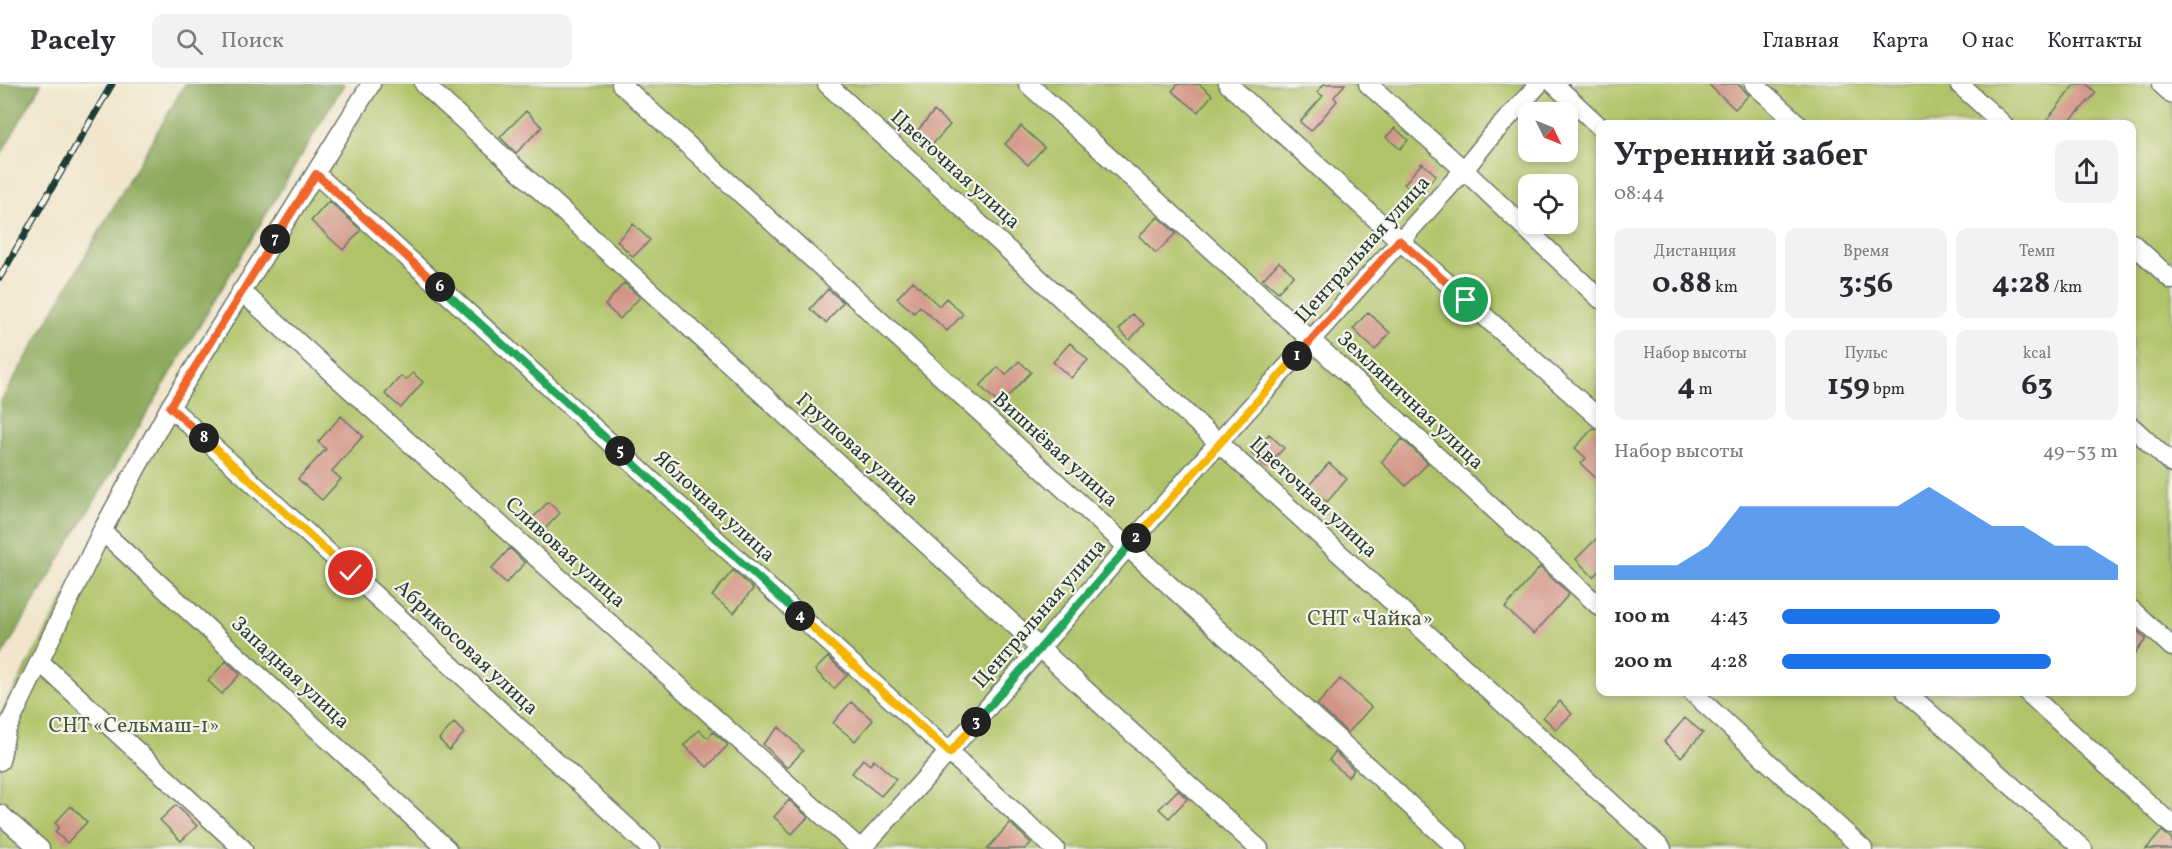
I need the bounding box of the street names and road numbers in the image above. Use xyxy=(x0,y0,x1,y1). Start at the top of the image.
street label: Цветочная улица xyxy=(884,104,1026,236)
street label: Центральная улица xyxy=(1289,170,1437,330)
street label: Земляничная улица xyxy=(1330,325,1490,477)
street label: Вишнёвая улица xyxy=(986,386,1124,514)
street label: Грушовая улица xyxy=(789,387,925,513)
street label: Цветочная улица xyxy=(1242,431,1384,565)
street label: Яблочная улица xyxy=(647,444,781,570)
street label: Сливовая улица xyxy=(498,491,632,615)
street label: Центральная улица xyxy=(967,533,1113,695)
street label: Абрикосовая улица xyxy=(388,573,544,723)
street label: Западная улица xyxy=(224,610,356,736)

